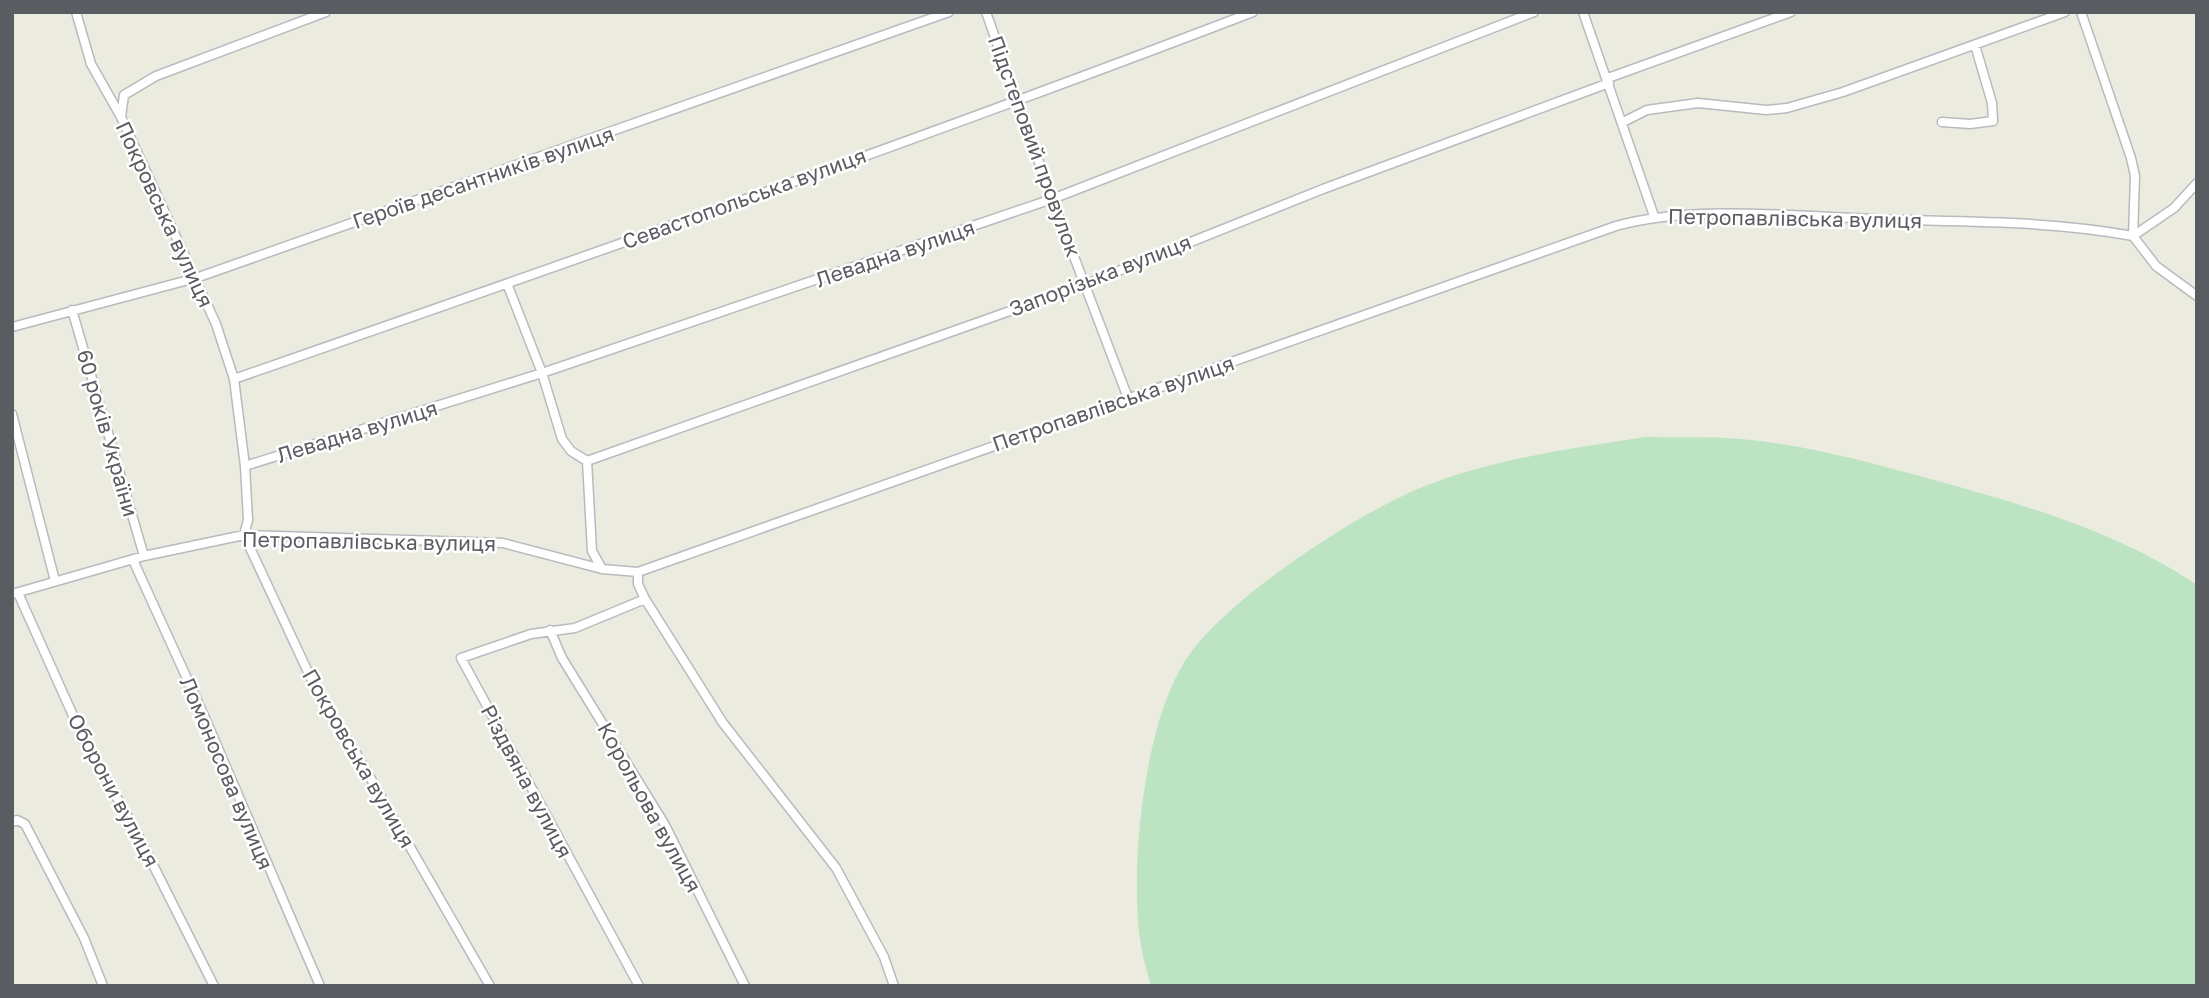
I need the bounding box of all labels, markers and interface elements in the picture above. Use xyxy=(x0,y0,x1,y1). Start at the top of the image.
street label: Підстеповий провулок xyxy=(983,32,1087,260)
street label: Покровська вулиця xyxy=(110,117,220,311)
street label: Героїв десантників вулиця xyxy=(349,120,617,234)
street label: Севастопольська вулиця xyxy=(619,142,869,254)
street label: Петропавлівська вулиця xyxy=(1668,203,1922,233)
street label: Левадна вулиця xyxy=(812,214,978,292)
street label: Запорізька вулиця xyxy=(1005,228,1195,322)
street label: 60 років України xyxy=(72,346,144,520)
street label: Петропавлівська вулиця xyxy=(989,349,1237,457)
street label: Левадна вулиця xyxy=(274,394,440,468)
street label: Петропавлівська вулиця xyxy=(242,526,496,556)
street label: Покровська вулиця xyxy=(297,664,421,852)
street label: Ломоносова вулиця xyxy=(175,673,279,873)
street label: Різдвяна вулиця xyxy=(476,700,578,862)
street label: Оборони вулиця xyxy=(63,709,165,871)
street label: Корольова вулиця xyxy=(592,717,708,897)

